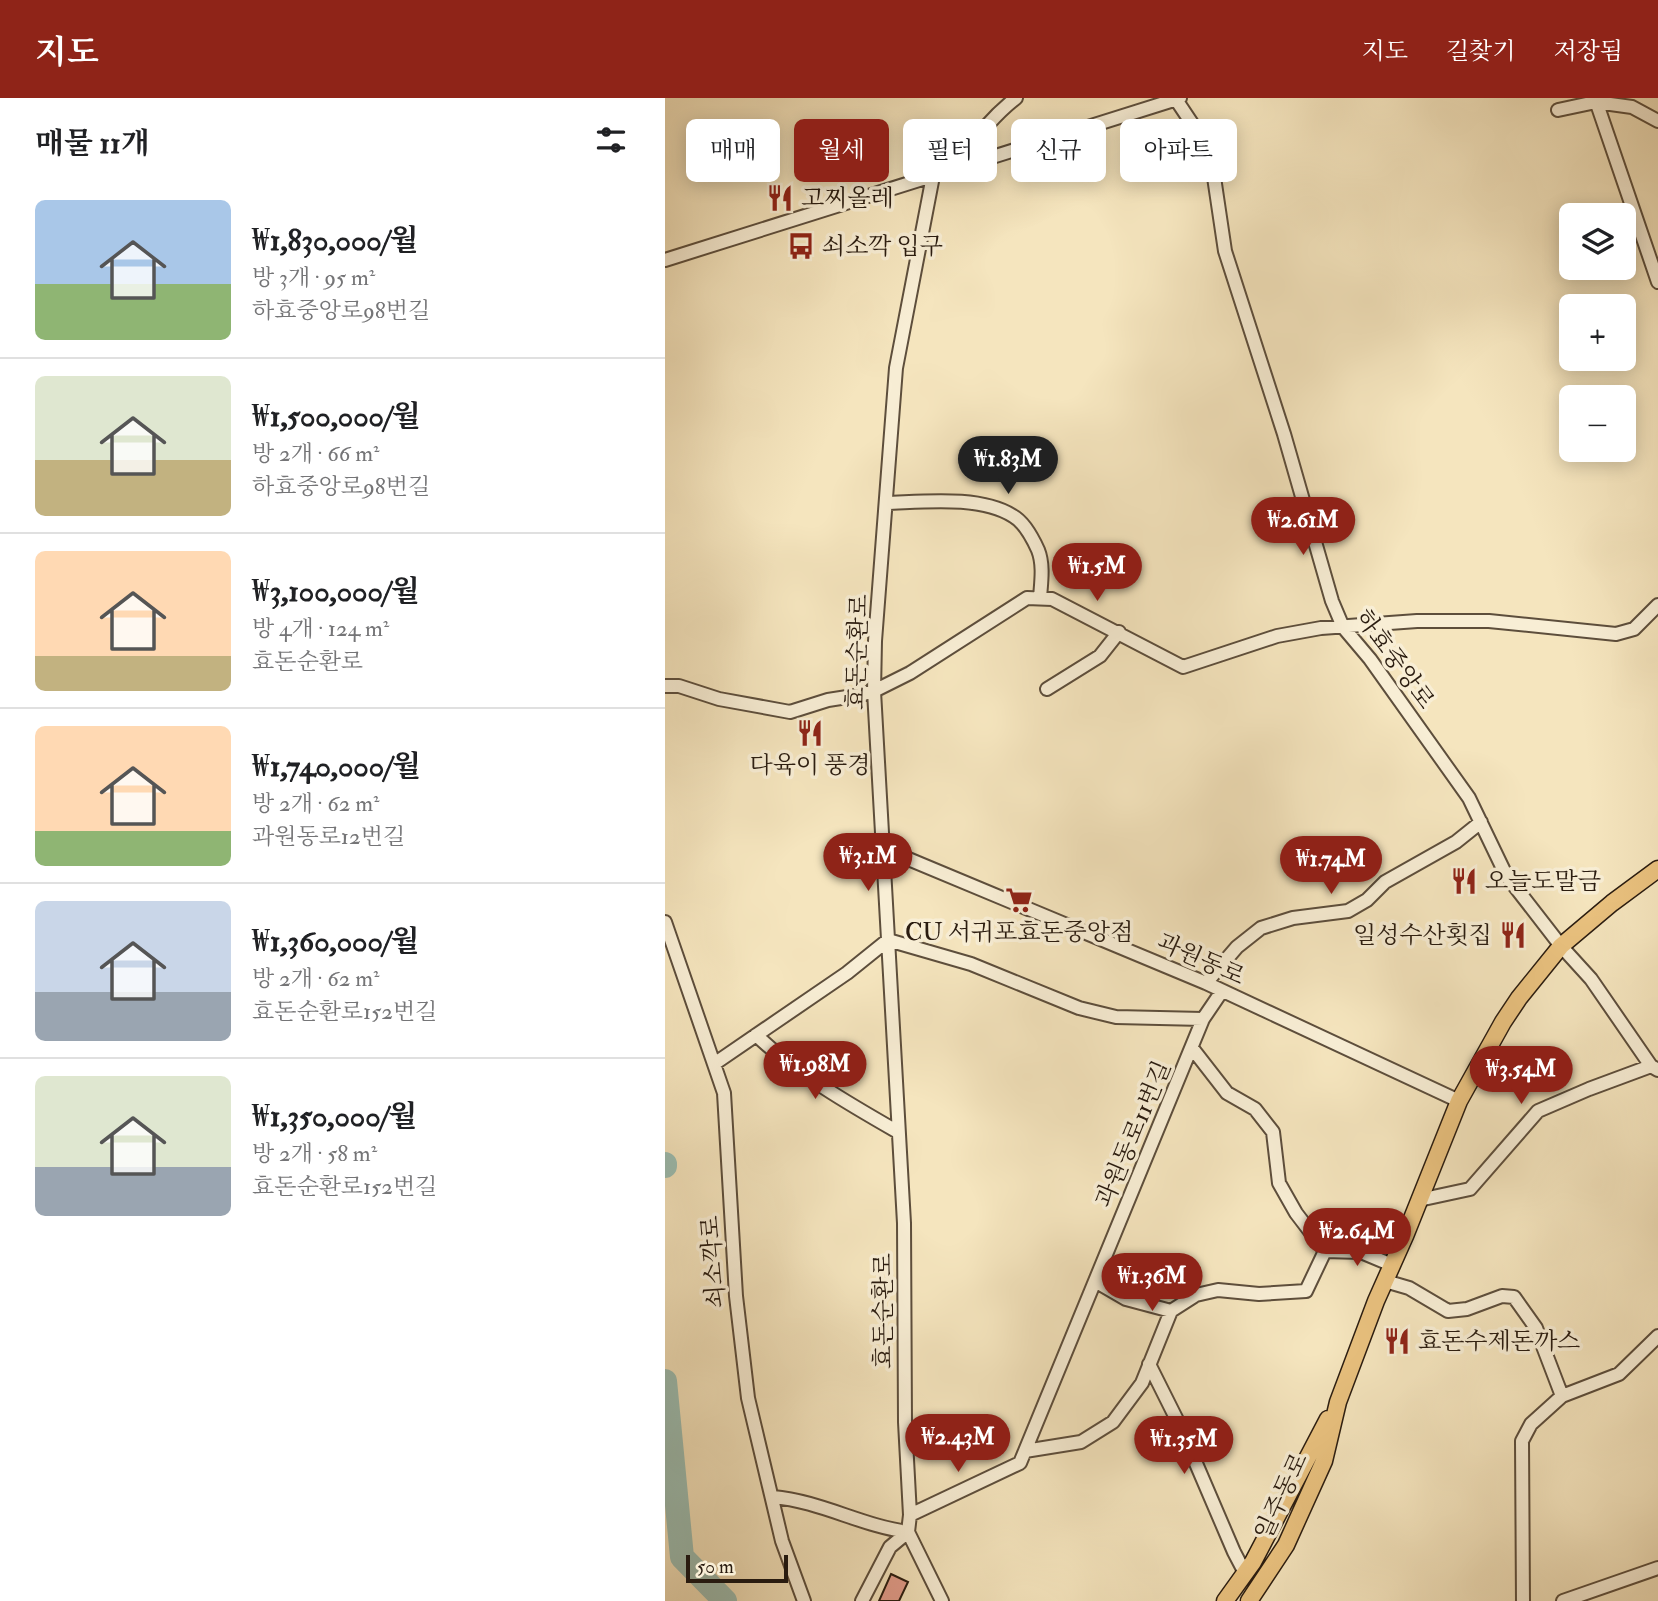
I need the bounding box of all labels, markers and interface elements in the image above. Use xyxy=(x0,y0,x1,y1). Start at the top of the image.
text: 지도 xyxy=(35,32,99,73)
text: 지도 xyxy=(1362,36,1408,67)
text: 길찾기 xyxy=(1446,36,1515,67)
text: 저장됨 xyxy=(1553,36,1623,67)
chip: 매매 xyxy=(686,119,780,182)
chip: 월세 xyxy=(794,119,889,182)
chip: 필터 xyxy=(903,119,997,182)
chip: 신규 xyxy=(1011,119,1106,182)
chip: 아파트 xyxy=(1120,119,1237,182)
icon: filters xyxy=(592,121,630,159)
text: 매물 11개 xyxy=(35,125,150,162)
restaurant icon: 고찌올레 xyxy=(765,183,795,213)
place label: 고찌올레 xyxy=(801,183,894,214)
map controls xyxy=(1559,203,1636,462)
button: layers xyxy=(1559,203,1636,280)
text: ₩1,830,000/월 xyxy=(252,222,419,259)
icon: home xyxy=(91,228,175,312)
bus stop icon: 쇠소깍 입구 xyxy=(786,231,816,261)
place label: 쇠소깍 입구 xyxy=(822,231,943,262)
text: 방 3개 · 95 m² xyxy=(252,263,375,292)
button: + xyxy=(1559,294,1636,371)
text: 하효중앙로98번길 xyxy=(252,296,430,325)
button: − xyxy=(1559,385,1636,462)
text: ₩1,500,000/월 xyxy=(252,398,421,435)
icon: home xyxy=(91,404,175,488)
pin: ₩1.83M xyxy=(951,436,1065,496)
text: 방 2개 · 66 m² xyxy=(252,439,379,468)
text: ₩1.83M xyxy=(974,444,1042,473)
text: 하효중앙로98번길 xyxy=(252,472,430,501)
pin: ₩2.61M xyxy=(1246,498,1360,557)
text: ₩2.61M xyxy=(1267,505,1339,534)
pin: ₩1.5M xyxy=(1048,544,1146,603)
text: ₩1.5M xyxy=(1068,551,1126,580)
text: ₩3,100,000/월 xyxy=(252,573,420,610)
icon: home xyxy=(91,579,175,663)
street label: 효돈순환로 xyxy=(840,594,875,710)
street label: 하효중앙로 xyxy=(1348,603,1441,715)
text: 방 4개 · 124 m² xyxy=(252,614,389,643)
text: 효돈순환로 xyxy=(252,647,363,676)
restaurant icon: 다육이 풍경 xyxy=(795,718,825,748)
text: ₩1,740,000/월 xyxy=(252,748,421,785)
place label: 다육이 풍경 xyxy=(750,750,870,781)
icon: home xyxy=(91,754,175,838)
text: 방 2개 · 62 m² xyxy=(252,789,380,818)
text: 과원동로12번길 xyxy=(252,822,405,851)
pin: ₩3.1M xyxy=(819,834,917,893)
pin: ₩1.74M xyxy=(1274,836,1388,896)
text: ₩3.1M xyxy=(839,841,897,870)
text: ₩1.74M xyxy=(1296,844,1366,873)
restaurant icon: 오늘도말금 xyxy=(1449,866,1479,896)
place label: 오늘도말금 xyxy=(1485,866,1601,897)
supermarket icon: CU 서귀포효돈중앙점 xyxy=(1004,885,1034,915)
place label: CU 서귀포효돈중앙점 xyxy=(905,917,1133,948)
place label: 일성수산횟집 xyxy=(1353,920,1492,951)
restaurant icon: 일성수산횟집 xyxy=(1498,920,1528,950)
text: ₩1,360,000/월 xyxy=(252,923,420,960)
street label: 과원동로 xyxy=(1152,926,1249,992)
icon: home xyxy=(91,929,175,1013)
text: 방 2개 · 62 m² xyxy=(252,964,380,993)
text: 효돈순환로152번길 xyxy=(252,997,437,1026)
pin: ₩1.98M xyxy=(758,1042,872,1101)
pin: ₩3.54M xyxy=(1464,1046,1578,1106)
text: ₩1.98M xyxy=(779,1049,851,1078)
text: ₩3.54M xyxy=(1486,1054,1556,1083)
street label: 과원동로11번길 xyxy=(1089,1056,1178,1212)
text: ₩1,350,000/월 xyxy=(252,1098,417,1135)
icon: home xyxy=(91,1104,175,1188)
text: 방 2개 · 58 m² xyxy=(252,1139,377,1168)
text: 효돈순환로152번길 xyxy=(252,1172,437,1201)
pin: ₩2.64M xyxy=(1300,1208,1414,1268)
street label: 쇠소깍로 xyxy=(695,1215,732,1309)
text: ₩2.64M xyxy=(1319,1216,1395,1245)
street label: 효돈순환로 xyxy=(868,1253,899,1369)
pin: ₩1.36M xyxy=(1095,1254,1209,1313)
text: ₩1.36M xyxy=(1118,1261,1186,1290)
restaurant icon: 효돈수제돈까스 xyxy=(1382,1326,1412,1356)
place label: 효돈수제돈까스 xyxy=(1418,1326,1580,1357)
pin: ₩2.43M xyxy=(901,1414,1015,1474)
pin: ₩1.35M xyxy=(1127,1416,1241,1476)
text: ₩2.43M xyxy=(921,1422,995,1451)
text: ₩1.35M xyxy=(1150,1424,1218,1453)
street label: 일주동로 xyxy=(1248,1448,1315,1545)
scale bar xyxy=(686,1552,787,1584)
text: 50 m xyxy=(697,1555,734,1579)

